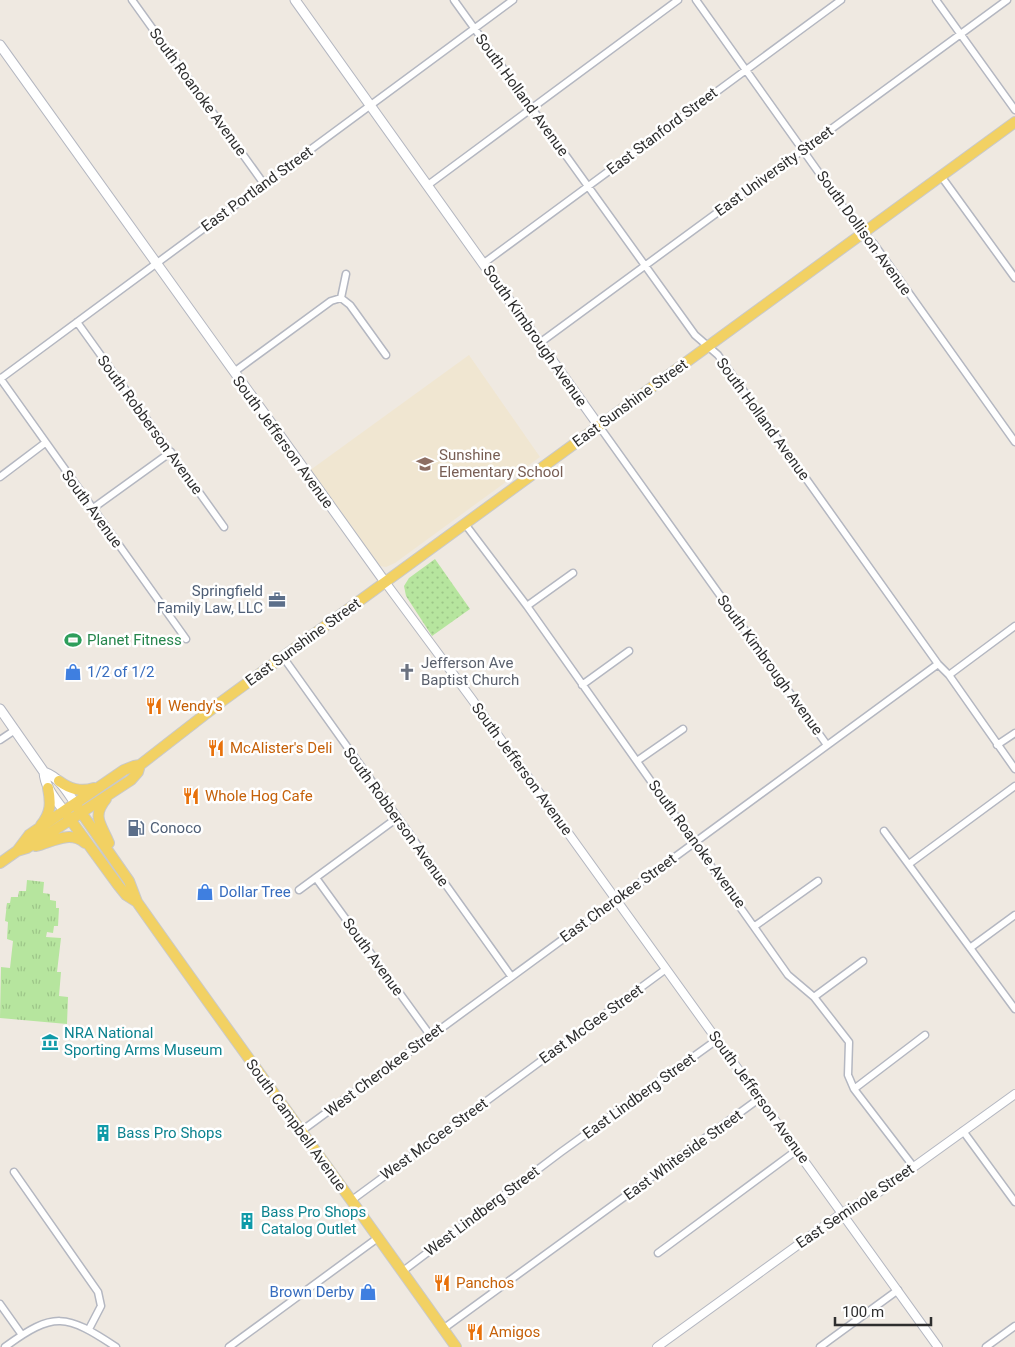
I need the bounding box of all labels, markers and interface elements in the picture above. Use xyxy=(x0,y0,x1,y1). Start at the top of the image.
street label: South Roanoke Avenue xyxy=(146,25,250,159)
street label: South Holland Avenue xyxy=(472,30,572,160)
street label: East Stanford Street xyxy=(603,84,721,178)
street label: East University Street xyxy=(711,122,837,220)
street label: East Portland Street xyxy=(198,143,316,235)
street label: South Dollison Avenue xyxy=(813,167,915,299)
street label: South Kimbrough Avenue xyxy=(479,262,591,410)
street label: South Robberson Avenue xyxy=(93,352,207,498)
street label: South Holland Avenue xyxy=(713,354,813,484)
street label: East Sunshine Street xyxy=(569,355,691,451)
street label: South Jefferson Avenue xyxy=(229,372,337,512)
place label: Sunshine Elementary School xyxy=(439,446,563,481)
school or university icon: Sunshine Elementary School xyxy=(415,454,435,474)
street label: South Avenue xyxy=(58,467,126,551)
place label: Springfield Family Law, LLC xyxy=(157,582,263,617)
office icon: Springfield Family Law, LLC xyxy=(267,590,287,610)
street label: South Kimbrough Avenue xyxy=(713,592,827,738)
street label: East Sunshine Street xyxy=(242,594,364,690)
sports icon: Planet Fitness xyxy=(63,630,83,650)
place label: Planet Fitness xyxy=(87,631,182,649)
place label: Jefferson Ave Baptist Church xyxy=(421,654,519,689)
shop icon: 1/2 of 1/2 xyxy=(63,662,83,682)
church icon: Jefferson Ave Baptist Church xyxy=(397,662,417,682)
place label: 1/2 of 1/2 xyxy=(87,663,154,681)
restaurant icon: Wendy's xyxy=(144,696,164,716)
place label: Wendy's xyxy=(168,697,223,715)
street label: South Jefferson Avenue xyxy=(468,699,576,839)
restaurant icon: McAlister's Deli xyxy=(206,738,226,758)
place label: McAlister's Deli xyxy=(230,739,332,757)
street label: South Robberson Avenue xyxy=(339,744,453,890)
street label: South Roanoke Avenue xyxy=(645,777,749,911)
restaurant icon: Whole Hog Cafe xyxy=(181,786,201,806)
place label: Whole Hog Cafe xyxy=(205,787,313,805)
fuel station icon: Conoco xyxy=(126,818,146,838)
place label: Conoco xyxy=(150,819,202,837)
street label: East Cherokee Street xyxy=(556,850,680,946)
shop icon: Dollar Tree xyxy=(195,882,215,902)
place label: Dollar Tree xyxy=(219,883,291,901)
street label: South Avenue xyxy=(339,915,407,999)
street label: East McGee Street xyxy=(536,980,646,1068)
street label: West Cherokee Street xyxy=(321,1020,447,1120)
place label: NRA National Sporting Arms Museum xyxy=(64,1024,222,1059)
street label: South Jefferson Avenue xyxy=(705,1027,813,1167)
museum icon: NRA National Sporting Arms Museum xyxy=(40,1032,60,1052)
street label: East Lindberg Street xyxy=(579,1049,699,1143)
street label: South Campbell Avenue xyxy=(242,1056,350,1194)
street label: West McGee Street xyxy=(377,1094,491,1184)
street label: East Whiteside Street xyxy=(620,1106,746,1204)
building icon: Bass Pro Shops xyxy=(93,1123,113,1143)
place label: Bass Pro Shops xyxy=(117,1124,222,1142)
street label: East Seminole Street xyxy=(793,1160,917,1252)
street label: West Lindberg Street xyxy=(421,1162,543,1260)
place label: Bass Pro Shops Catalog Outlet xyxy=(261,1203,366,1238)
building icon: Bass Pro Shops Catalog Outlet xyxy=(237,1211,257,1231)
restaurant icon: Panchos xyxy=(432,1273,452,1293)
place label: Panchos xyxy=(456,1274,514,1292)
shop icon: Brown Derby xyxy=(358,1282,378,1302)
place label: Brown Derby xyxy=(270,1283,354,1301)
scale bar xyxy=(835,1294,931,1326)
text: 100 m xyxy=(842,1303,884,1321)
restaurant icon: Amigos xyxy=(465,1322,485,1342)
place label: Amigos xyxy=(489,1323,540,1341)

